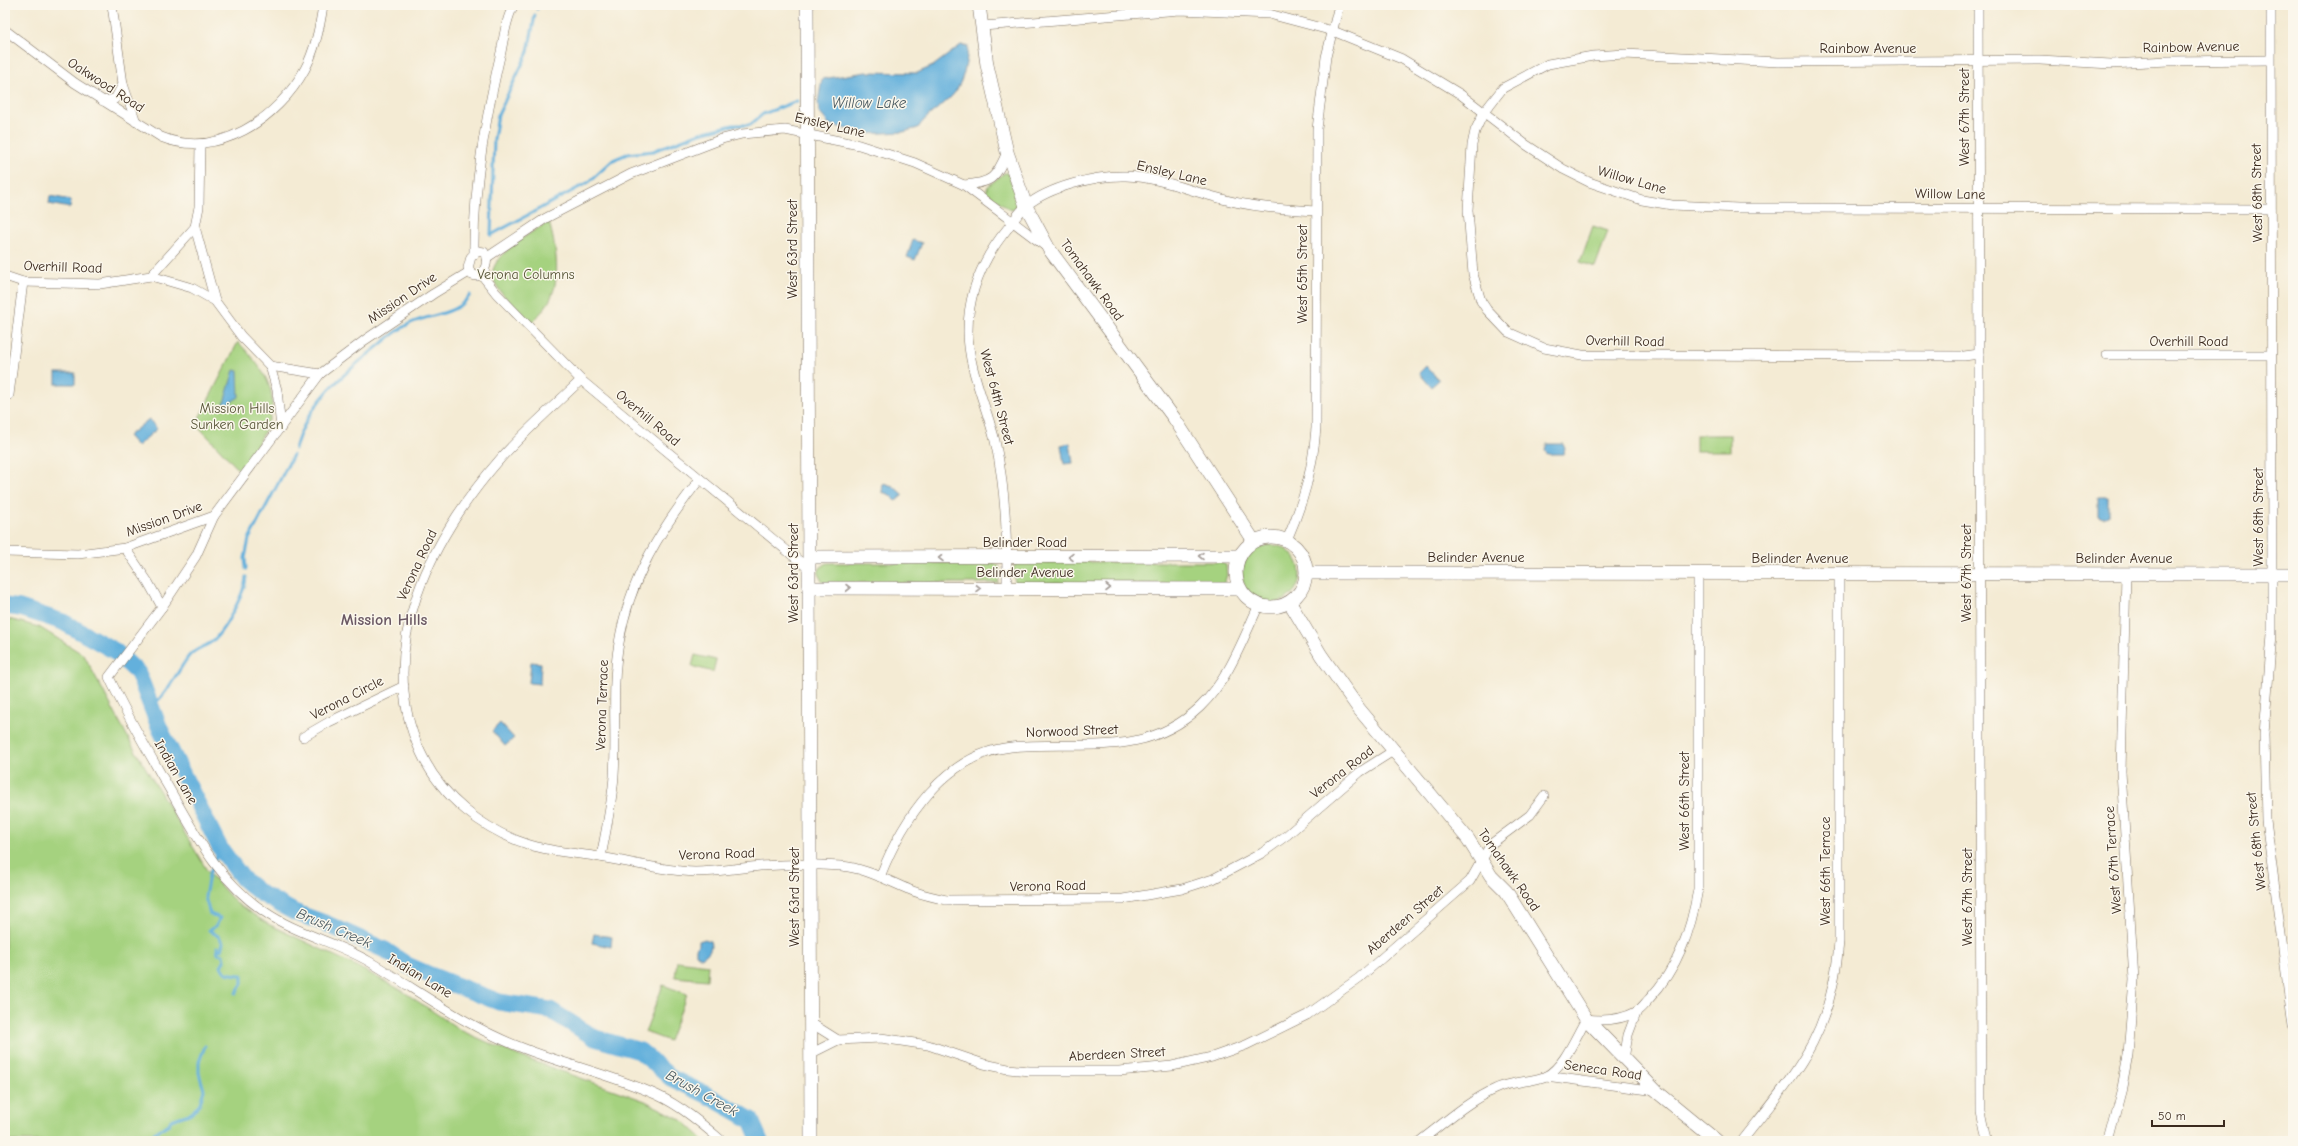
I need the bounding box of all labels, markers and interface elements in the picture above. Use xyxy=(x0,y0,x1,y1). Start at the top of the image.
street label: Rainbow Avenue xyxy=(2142,38,2240,56)
street label: Rainbow Avenue xyxy=(1820,40,1916,57)
street label: Oakwood Road xyxy=(64,54,148,116)
street label: West 67th Street xyxy=(1956,67,1973,166)
water label: Willow Lake xyxy=(832,94,907,112)
street label: Ensley Lane xyxy=(793,109,867,141)
street label: West 68th Street xyxy=(2248,142,2266,243)
street label: Ensley Lane xyxy=(1135,157,1209,189)
street label: Willow Lane xyxy=(1596,162,1668,198)
street label: Willow Lane xyxy=(1915,185,1985,203)
street label: West 63rd Street xyxy=(784,198,801,299)
street label: West 65th Street xyxy=(1294,223,1311,324)
street label: Tomahawk Road xyxy=(1057,236,1127,324)
street label: Overhill Road xyxy=(23,257,103,277)
park label: Verona Columns xyxy=(477,266,575,283)
street label: Mission Drive xyxy=(364,269,440,327)
street label: Overhill Road xyxy=(1585,332,1665,350)
street label: Overhill Road xyxy=(2150,333,2228,350)
street label: West 64th Street xyxy=(976,347,1018,448)
street label: Overhill Road xyxy=(612,386,684,450)
park label: Mission Hills Sunken Garden xyxy=(190,400,284,433)
street label: West 68th Street xyxy=(2250,467,2267,566)
street label: Mission Drive xyxy=(124,497,204,541)
street label: West 63rd Street xyxy=(785,522,802,623)
street label: West 67th Street xyxy=(1958,523,1975,622)
street label: Verona Road xyxy=(393,527,441,603)
street label: Belinder Road xyxy=(983,534,1067,551)
street label: Belinder Avenue xyxy=(1428,549,1524,566)
street label: Belinder Avenue xyxy=(1752,550,1848,567)
street label: Belinder Avenue xyxy=(2076,550,2172,567)
one-way arrow xyxy=(1198,552,1204,561)
one-way arrow xyxy=(938,553,944,562)
one-way arrow xyxy=(1068,553,1074,562)
street label: Belinder Avenue xyxy=(977,564,1073,581)
one-way arrow xyxy=(845,584,851,592)
one-way arrow xyxy=(975,584,981,592)
one-way arrow xyxy=(1105,584,1111,592)
district label: Mission Hills xyxy=(341,611,427,629)
street label: Verona Terrace xyxy=(592,659,612,751)
street label: Verona Circle xyxy=(308,672,386,724)
street label: Norwood Street xyxy=(1026,721,1119,741)
street label: Indian Lane xyxy=(151,736,201,808)
street label: Verona Road xyxy=(1307,742,1377,802)
street label: West 66th Street xyxy=(1676,750,1693,851)
street label: West 68th Street xyxy=(2242,790,2270,891)
street label: West 67th Terrace xyxy=(2101,805,2125,915)
street label: West 66th Terrace xyxy=(1817,816,1834,926)
street label: Tomahawk Road xyxy=(1474,825,1544,915)
street label: Verona Road xyxy=(679,844,755,864)
street label: West 63rd Street xyxy=(786,846,803,947)
street label: West 67th Street xyxy=(1959,847,1976,946)
street label: Verona Road xyxy=(1010,877,1086,895)
street label: Aberdeen Street xyxy=(1363,881,1448,958)
water label: Brush Creek xyxy=(294,904,375,952)
street label: Indian Lane xyxy=(385,950,455,1002)
street label: Aberdeen Street xyxy=(1068,1043,1167,1065)
street label: Seneca Road xyxy=(1563,1056,1643,1084)
water label: Brush Creek xyxy=(663,1066,742,1120)
scale bar xyxy=(2152,1102,2224,1128)
text: 50 m xyxy=(2158,1109,2186,1123)

